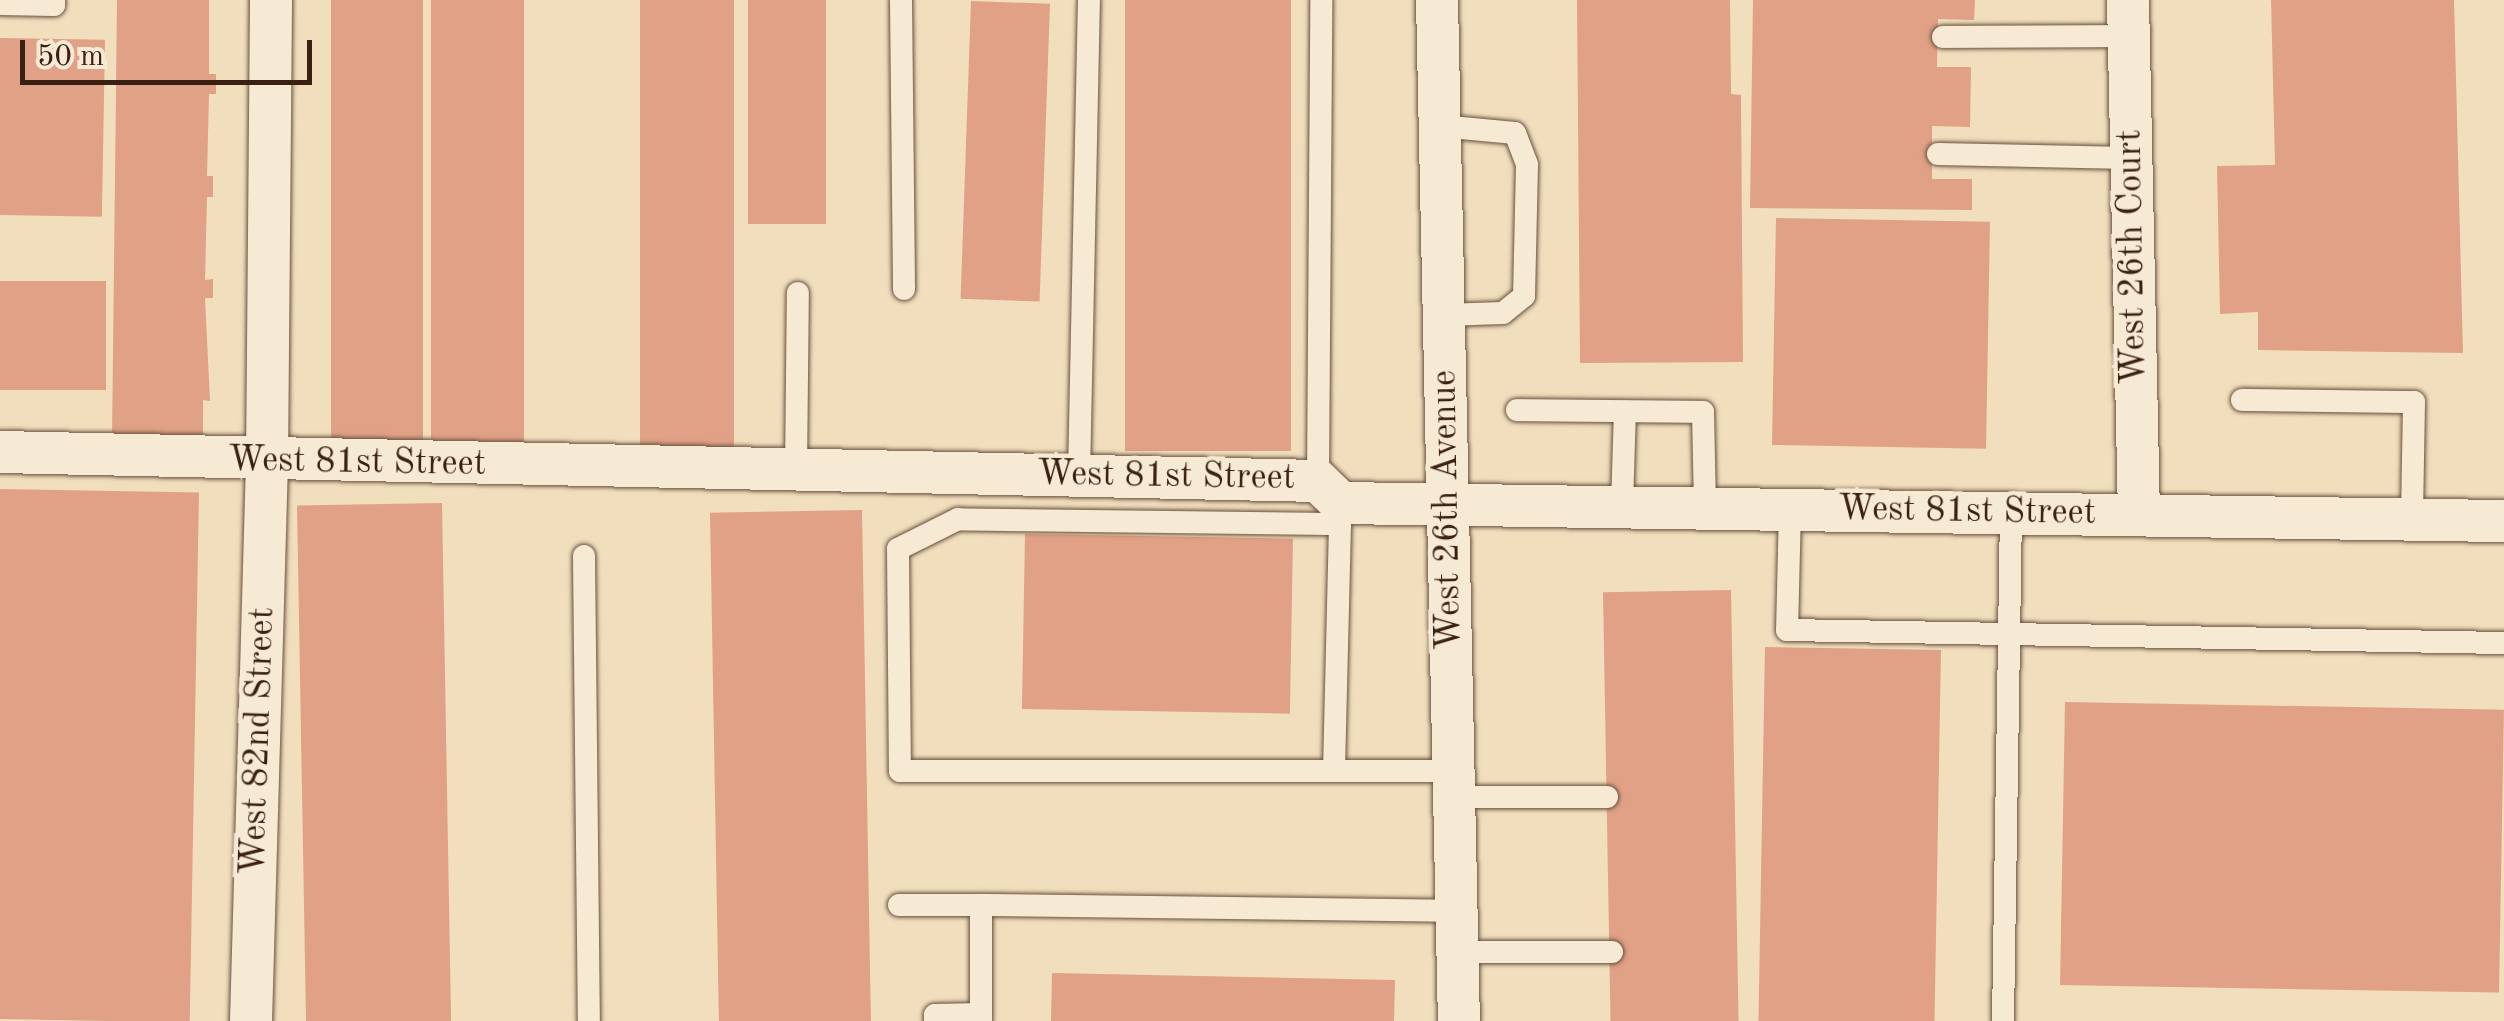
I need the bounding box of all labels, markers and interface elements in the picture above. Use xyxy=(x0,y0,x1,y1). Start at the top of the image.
scale bar xyxy=(25,20,318,82)
text: 50 m xyxy=(37,42,104,72)
street label: West 26th Court xyxy=(2110,129,2156,385)
street label: West 26th Avenue xyxy=(1425,370,1471,650)
street label: West 81st Street xyxy=(228,440,486,486)
street label: West 81st Street xyxy=(1037,454,1295,500)
street label: West 81st Street xyxy=(1838,489,2096,535)
street label: West 82nd Street xyxy=(233,607,285,875)

